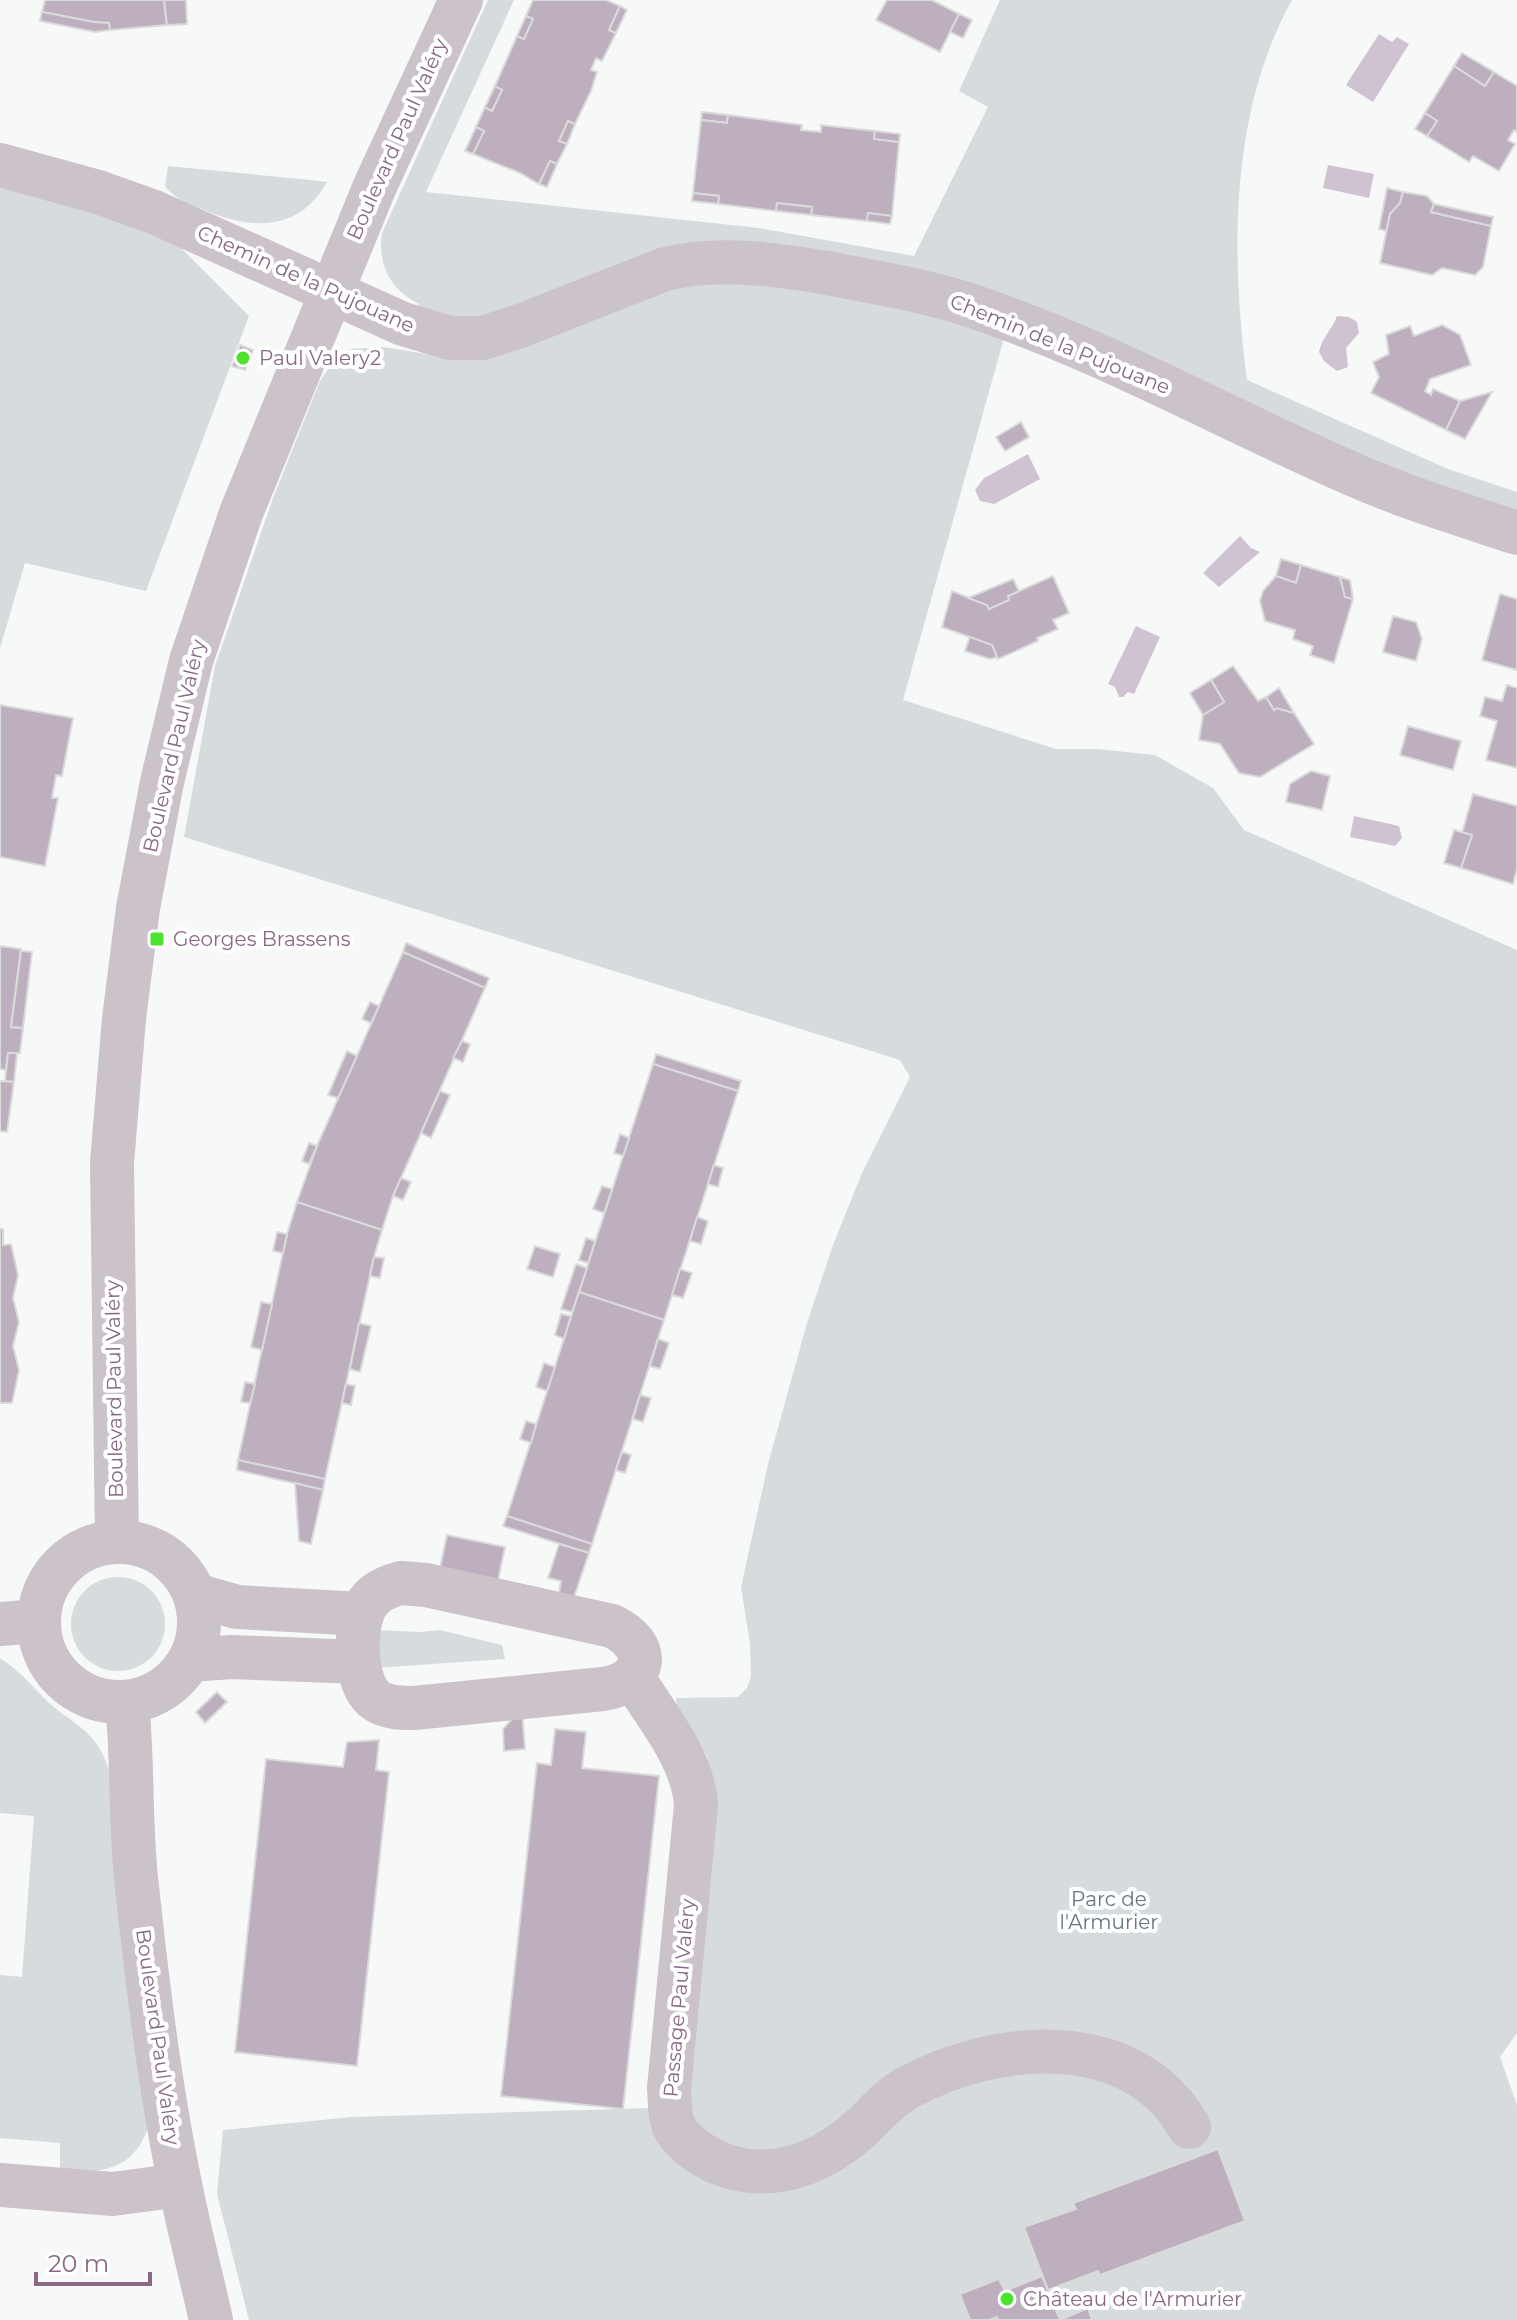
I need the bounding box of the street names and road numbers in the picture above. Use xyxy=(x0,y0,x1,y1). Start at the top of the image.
street label: Boulevard Paul Valéry xyxy=(342,34,452,243)
street label: Chemin de la Pujouane xyxy=(194,220,418,338)
street label: Chemin de la Pujouane xyxy=(947,289,1173,399)
street label: Boulevard Paul Valéry xyxy=(138,637,210,855)
street label: Boulevard Paul Valéry xyxy=(100,1280,128,1498)
street label: Passage Paul Valéry xyxy=(658,1898,700,2098)
street label: Boulevard Paul Valéry xyxy=(131,1927,185,2147)

